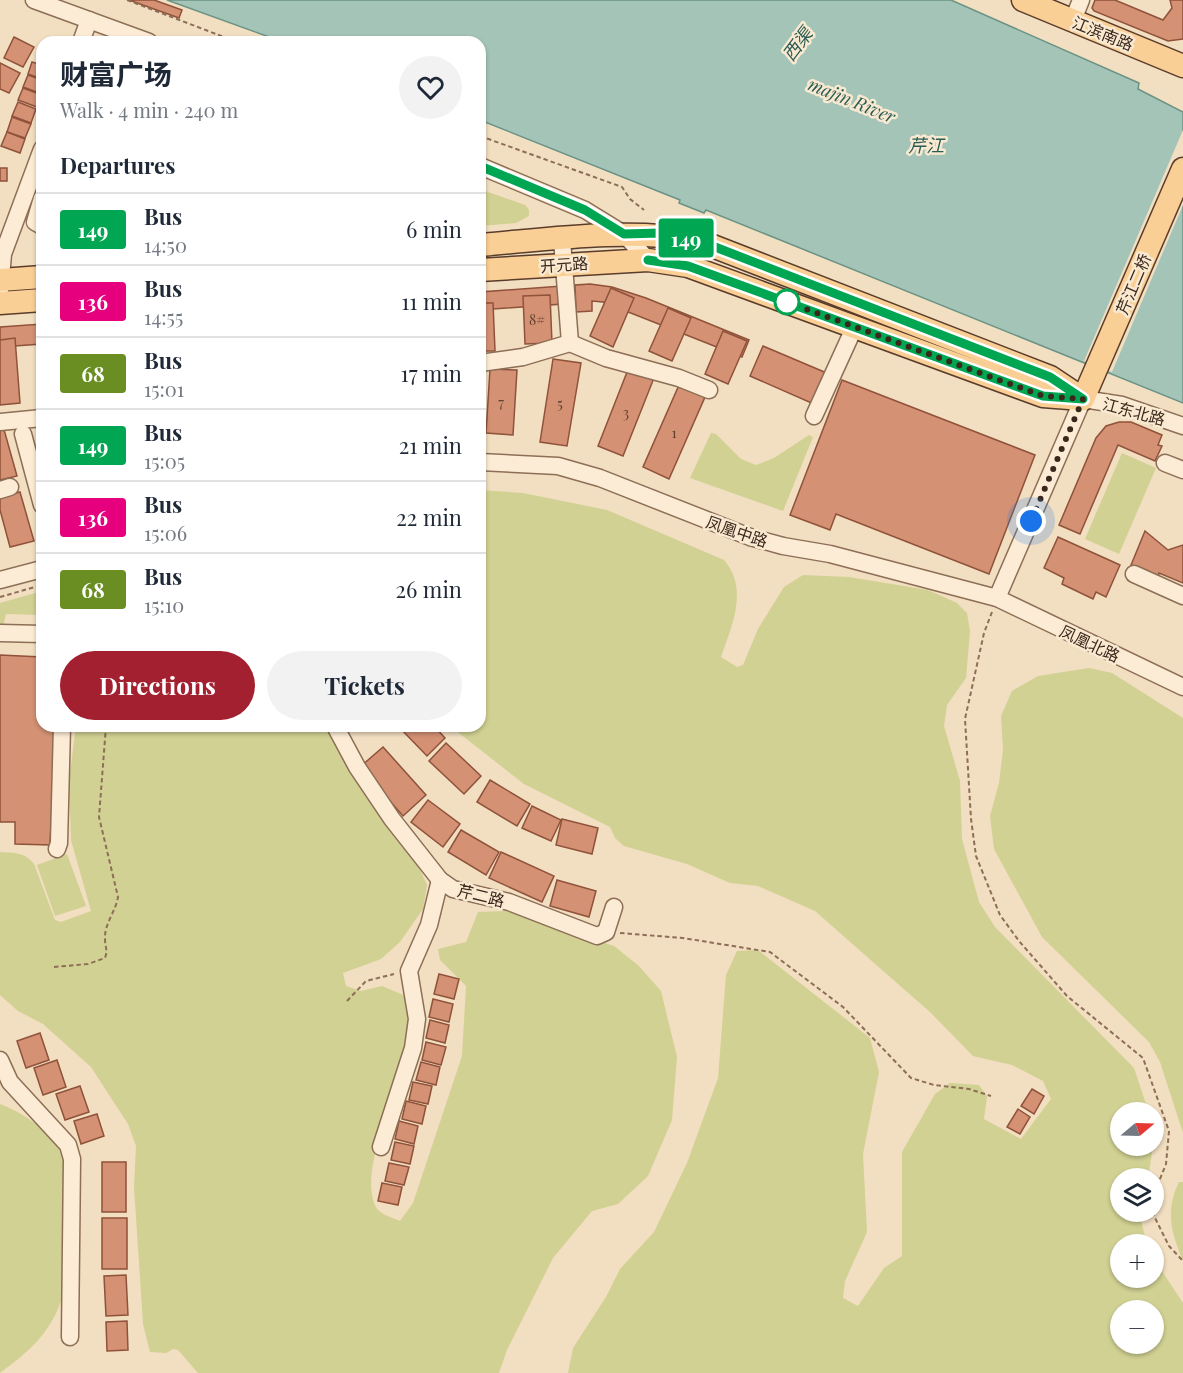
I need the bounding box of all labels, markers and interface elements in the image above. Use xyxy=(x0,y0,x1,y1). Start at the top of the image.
street label: 江滨南路 xyxy=(1069,11,1137,55)
water label: 西渠 xyxy=(777,20,819,66)
text: 财富广场 xyxy=(60,55,172,92)
button: heart xyxy=(399,56,462,119)
water label: majin River xyxy=(805,72,900,129)
text: Walk · 4 min · 240 m xyxy=(60,96,238,123)
water label: 芹江 xyxy=(908,133,946,157)
text: Departures xyxy=(60,150,175,180)
text: Bus xyxy=(144,201,182,231)
text: 6 min xyxy=(406,214,462,244)
text: 149 xyxy=(78,215,108,243)
line badge: 149 xyxy=(652,218,720,258)
text: 149 xyxy=(671,224,701,252)
text: 14:50 xyxy=(144,231,187,258)
street label: 芹江二桥 xyxy=(1111,250,1155,318)
street label: 开元路 xyxy=(539,252,589,276)
text: Bus xyxy=(144,273,182,303)
text: 11 min xyxy=(401,286,462,316)
text: 136 xyxy=(78,287,108,315)
unlabelled marker xyxy=(774,289,800,315)
text: 14:55 xyxy=(144,303,183,330)
house number: 8# xyxy=(529,310,545,329)
text: Bus xyxy=(144,345,182,375)
text: 17 min xyxy=(401,358,462,388)
text: 68 xyxy=(81,359,105,387)
text: 15:01 xyxy=(144,375,184,402)
house number: 7 xyxy=(498,393,504,412)
street label: 江东北路 xyxy=(1100,393,1168,429)
house number: 5 xyxy=(557,394,563,413)
house number: 3 xyxy=(623,403,629,422)
text: Bus xyxy=(144,417,182,447)
house number: 1 xyxy=(671,423,677,442)
text: 21 min xyxy=(399,430,462,460)
text: 149 xyxy=(78,431,108,459)
text: 15:05 xyxy=(144,447,185,474)
text: Bus xyxy=(144,489,182,519)
text: 22 min xyxy=(396,502,462,532)
text: 136 xyxy=(78,503,108,531)
your location xyxy=(1016,506,1046,536)
street label: 凤凰中路 xyxy=(703,511,771,551)
text: 15:06 xyxy=(144,519,187,546)
text: Bus xyxy=(144,561,182,591)
text: 26 min xyxy=(395,574,462,604)
text: 68 xyxy=(81,575,105,603)
text: 15:10 xyxy=(144,591,184,618)
street label: 凤凰北路 xyxy=(1057,620,1123,666)
button: Directions xyxy=(60,651,255,720)
button: Tickets xyxy=(267,651,462,720)
street label: 芹二路 xyxy=(455,879,507,911)
north arrow xyxy=(1110,1102,1164,1156)
map controls xyxy=(1110,1102,1164,1354)
button: layers xyxy=(1110,1168,1164,1222)
button: + xyxy=(1110,1234,1164,1288)
button: − xyxy=(1110,1300,1164,1354)

